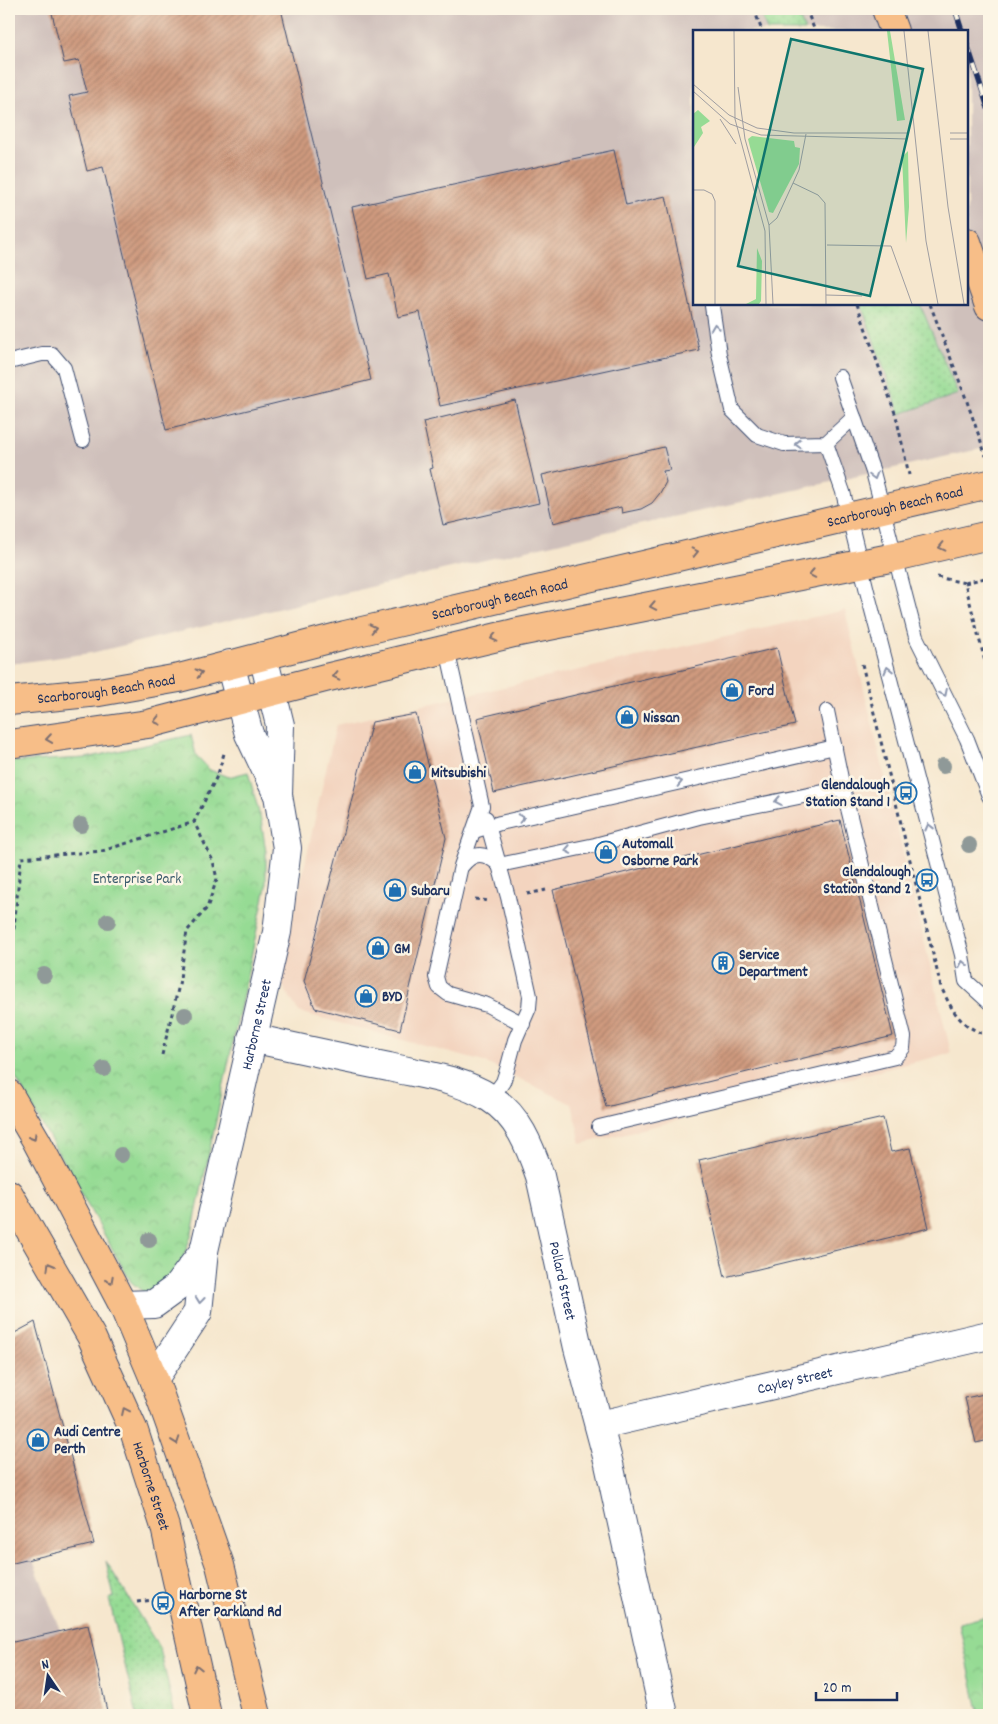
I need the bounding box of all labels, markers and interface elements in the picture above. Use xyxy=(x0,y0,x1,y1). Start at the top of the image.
inset map xyxy=(693,30,968,305)
one-way arrow xyxy=(710,323,721,331)
one-way arrow xyxy=(794,439,802,449)
one-way arrow xyxy=(868,471,878,479)
street label: Scarborough Beach Road xyxy=(825,481,966,535)
one-way arrow xyxy=(938,541,947,551)
one-way arrow xyxy=(691,547,700,558)
one-way arrow xyxy=(808,568,817,578)
street label: Scarborough Beach Road xyxy=(430,574,570,627)
one-way arrow xyxy=(649,600,658,611)
one-way arrow xyxy=(369,623,378,634)
one-way arrow xyxy=(489,632,498,643)
one-way arrow xyxy=(883,666,894,674)
one-way arrow xyxy=(194,668,202,678)
street label: Scarborough Beach Road xyxy=(36,670,177,711)
one-way arrow xyxy=(331,670,340,681)
shop icon: Ford xyxy=(720,678,744,702)
place label: Ford xyxy=(748,681,774,703)
one-way arrow xyxy=(938,688,948,697)
shop icon: Nissan xyxy=(615,705,639,729)
place label: Nissan xyxy=(643,708,680,730)
one-way arrow xyxy=(153,716,161,726)
one-way arrow xyxy=(44,733,52,744)
shop icon: Mitsubishi xyxy=(403,760,427,784)
place label: Mitsubishi xyxy=(431,763,486,785)
place label: Glendalough Station Stand 1 xyxy=(806,775,890,814)
one-way arrow xyxy=(675,777,684,788)
bus stop icon: Glendalough Station Stand 1 xyxy=(894,781,918,805)
one-way arrow xyxy=(773,796,782,806)
one-way arrow xyxy=(517,813,525,824)
one-way arrow xyxy=(924,824,934,832)
place label: Automall Osborne Park xyxy=(622,834,698,873)
shop icon: Automall Osborne Park xyxy=(594,840,618,864)
one-way arrow xyxy=(564,844,573,855)
place label: Glendalough Station Stand 2 xyxy=(823,862,911,901)
bus stop icon: Glendalough Station Stand 2 xyxy=(915,868,939,892)
park label: Enterprise Park xyxy=(93,869,181,891)
shop icon: Subaru xyxy=(383,878,407,902)
place label: Subaru xyxy=(411,881,450,903)
shop icon: GM xyxy=(366,936,390,960)
place label: GM xyxy=(394,939,411,961)
place label: Service Department xyxy=(739,945,808,984)
building icon: Service Department xyxy=(711,951,735,975)
one-way arrow xyxy=(959,959,969,968)
street label: Harborne Street xyxy=(237,977,279,1072)
shop icon: BYD xyxy=(354,984,378,1008)
place label: BYD xyxy=(382,987,403,1009)
one-way arrow xyxy=(27,1131,37,1140)
street label: Pollard Street xyxy=(542,1239,581,1323)
one-way arrow xyxy=(47,1263,57,1272)
one-way arrow xyxy=(104,1275,114,1284)
one-way arrow xyxy=(194,1296,205,1304)
street label: Cayley Street xyxy=(755,1362,836,1401)
one-way arrow xyxy=(120,1407,131,1416)
place label: Audi Centre Perth xyxy=(54,1422,121,1461)
shop icon: Audi Centre Perth xyxy=(26,1428,50,1452)
one-way arrow xyxy=(170,1436,180,1445)
street label: Harborne Street xyxy=(125,1439,175,1533)
place label: Harborne St After Parkland Rd xyxy=(179,1585,282,1624)
bus stop icon: Harborne St After Parkland Rd xyxy=(151,1591,175,1615)
north arrow xyxy=(22,1652,72,1702)
text: N xyxy=(40,1655,51,1676)
one-way arrow xyxy=(192,1663,202,1672)
scale bar xyxy=(816,1669,897,1701)
text: 20 m xyxy=(823,1678,851,1700)

